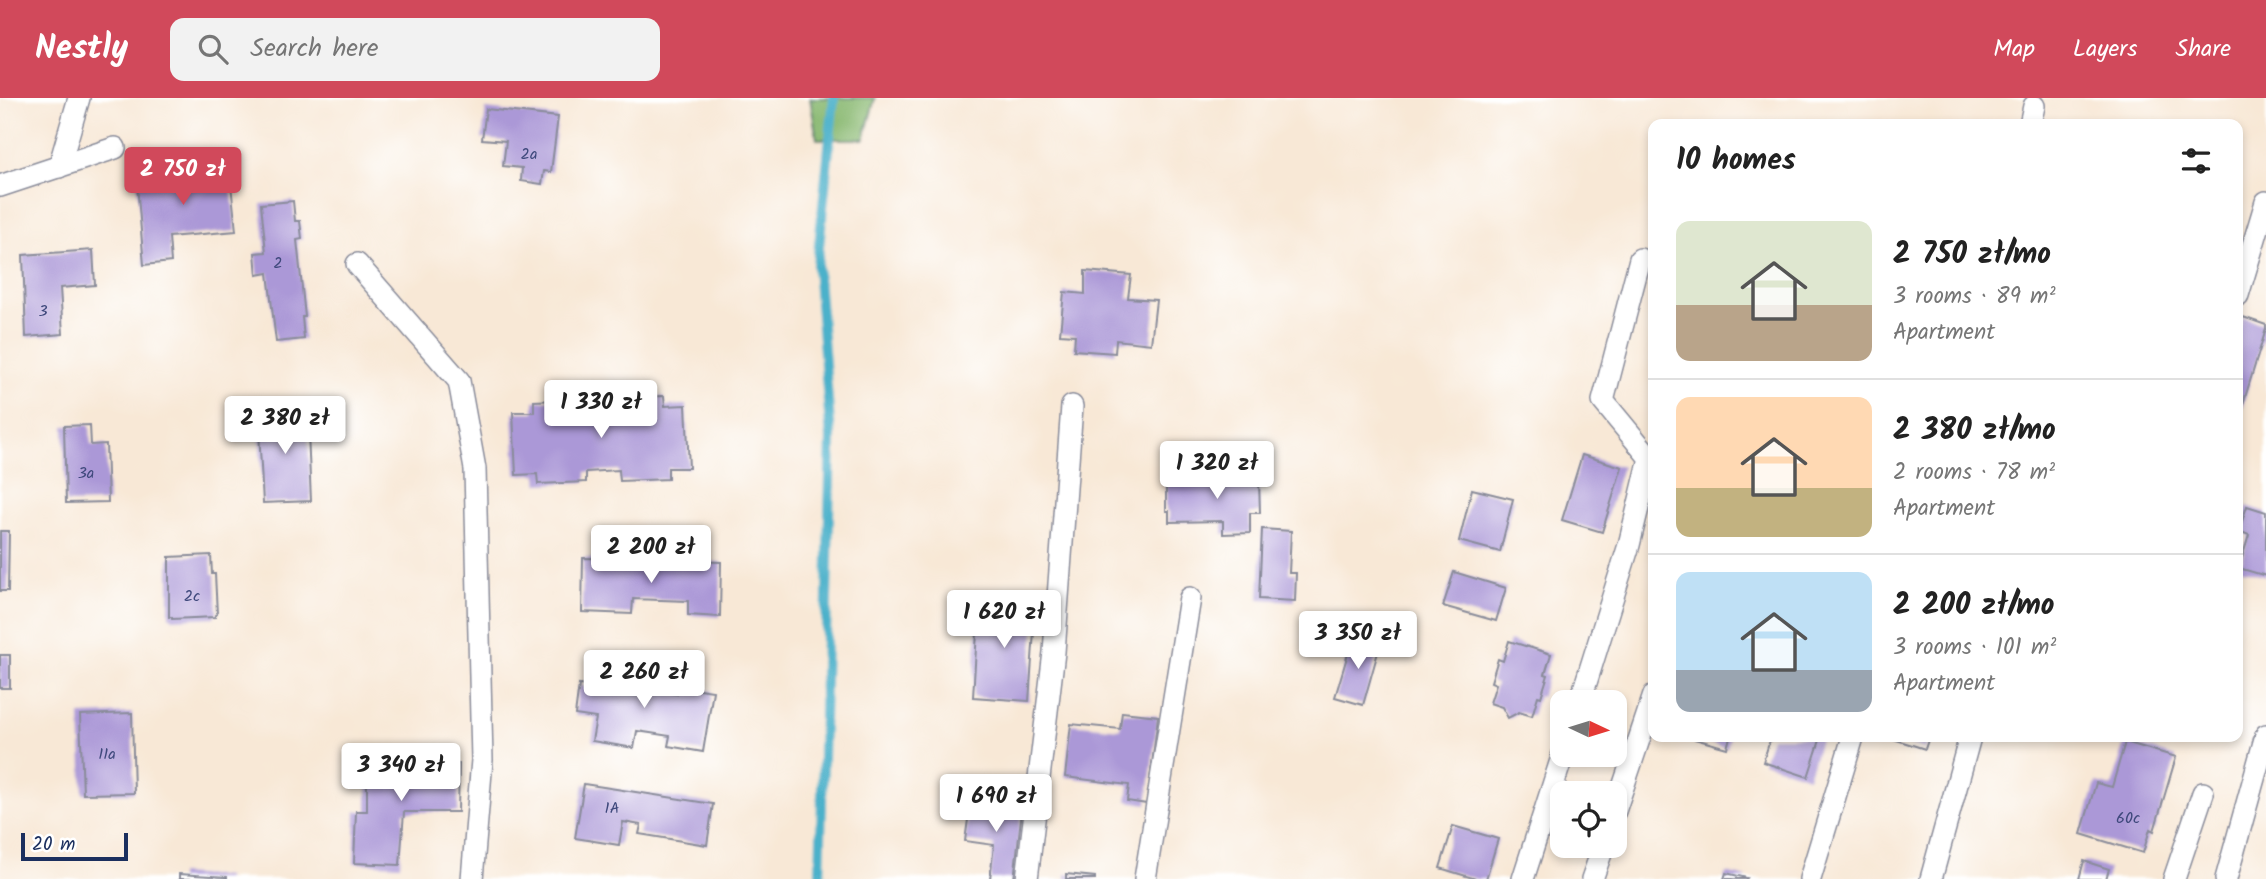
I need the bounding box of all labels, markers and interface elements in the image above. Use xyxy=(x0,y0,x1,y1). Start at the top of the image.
search box xyxy=(170,18,660,81)
text: Nestly xyxy=(35,23,128,76)
text: Search here xyxy=(250,28,378,70)
icon: search xyxy=(194,30,232,68)
text: Map xyxy=(1993,30,2035,69)
text: Layers xyxy=(2073,30,2137,69)
text: Share xyxy=(2175,30,2231,69)
text: 10 homes xyxy=(1676,137,1796,185)
house number: 2a xyxy=(521,142,537,167)
icon: filters xyxy=(2177,142,2215,180)
pin: 2 750 zł xyxy=(111,148,255,207)
text: 2 750 zł xyxy=(140,152,226,188)
text: 2 750 zł/mo xyxy=(1893,231,2051,279)
icon: home xyxy=(1732,249,1816,333)
house number: 2 xyxy=(273,251,283,276)
text: 3 rooms · 89 m² xyxy=(1893,279,2056,315)
house number: 3 xyxy=(38,299,48,324)
text: Apartment xyxy=(1893,315,1995,351)
pin: 1 330 zł xyxy=(529,380,673,440)
text: 1 330 zł xyxy=(560,385,642,421)
pin: 2 380 zł xyxy=(213,396,357,456)
text: 2 380 zł xyxy=(241,401,329,437)
text: 2 380 zł/mo xyxy=(1893,407,2056,455)
icon: home xyxy=(1732,425,1816,509)
pin: 1 320 zł xyxy=(1145,442,1289,501)
text: 1 320 zł xyxy=(1176,446,1258,482)
text: 2 rooms · 78 m² xyxy=(1893,455,2055,491)
house number: 3a xyxy=(78,461,94,486)
text: Apartment xyxy=(1893,491,1995,527)
pin: 2 200 zł xyxy=(579,526,723,585)
text: 2 200 zł xyxy=(607,530,695,566)
text: 2 200 zł/mo xyxy=(1893,582,2054,630)
house number: 2c xyxy=(184,584,200,609)
pin: 1 620 zł xyxy=(932,590,1076,650)
text: 1 620 zł xyxy=(963,595,1045,631)
icon: home xyxy=(1732,600,1816,684)
pin: 3 350 zł xyxy=(1286,612,1430,671)
text: 3 350 zł xyxy=(1315,616,1401,652)
text: 3 rooms · 101 m² xyxy=(1893,630,2056,666)
pin: 2 260 zł xyxy=(572,650,716,710)
text: 2 260 zł xyxy=(600,655,688,691)
text: Apartment xyxy=(1893,666,1995,702)
north arrow xyxy=(1550,690,1628,766)
map controls xyxy=(1550,690,1627,858)
house number: 11a xyxy=(98,742,116,767)
pin: 3 340 zł xyxy=(329,744,473,803)
text: 3 340 zł xyxy=(357,748,445,784)
pin: 1 690 zł xyxy=(924,774,1068,834)
text: 1 690 zł xyxy=(956,779,1036,815)
button: locate xyxy=(1550,781,1627,858)
house number: 1A xyxy=(605,796,620,821)
house number: 60c xyxy=(2116,806,2140,831)
scale bar xyxy=(21,830,128,862)
text: 20 m xyxy=(32,830,75,860)

